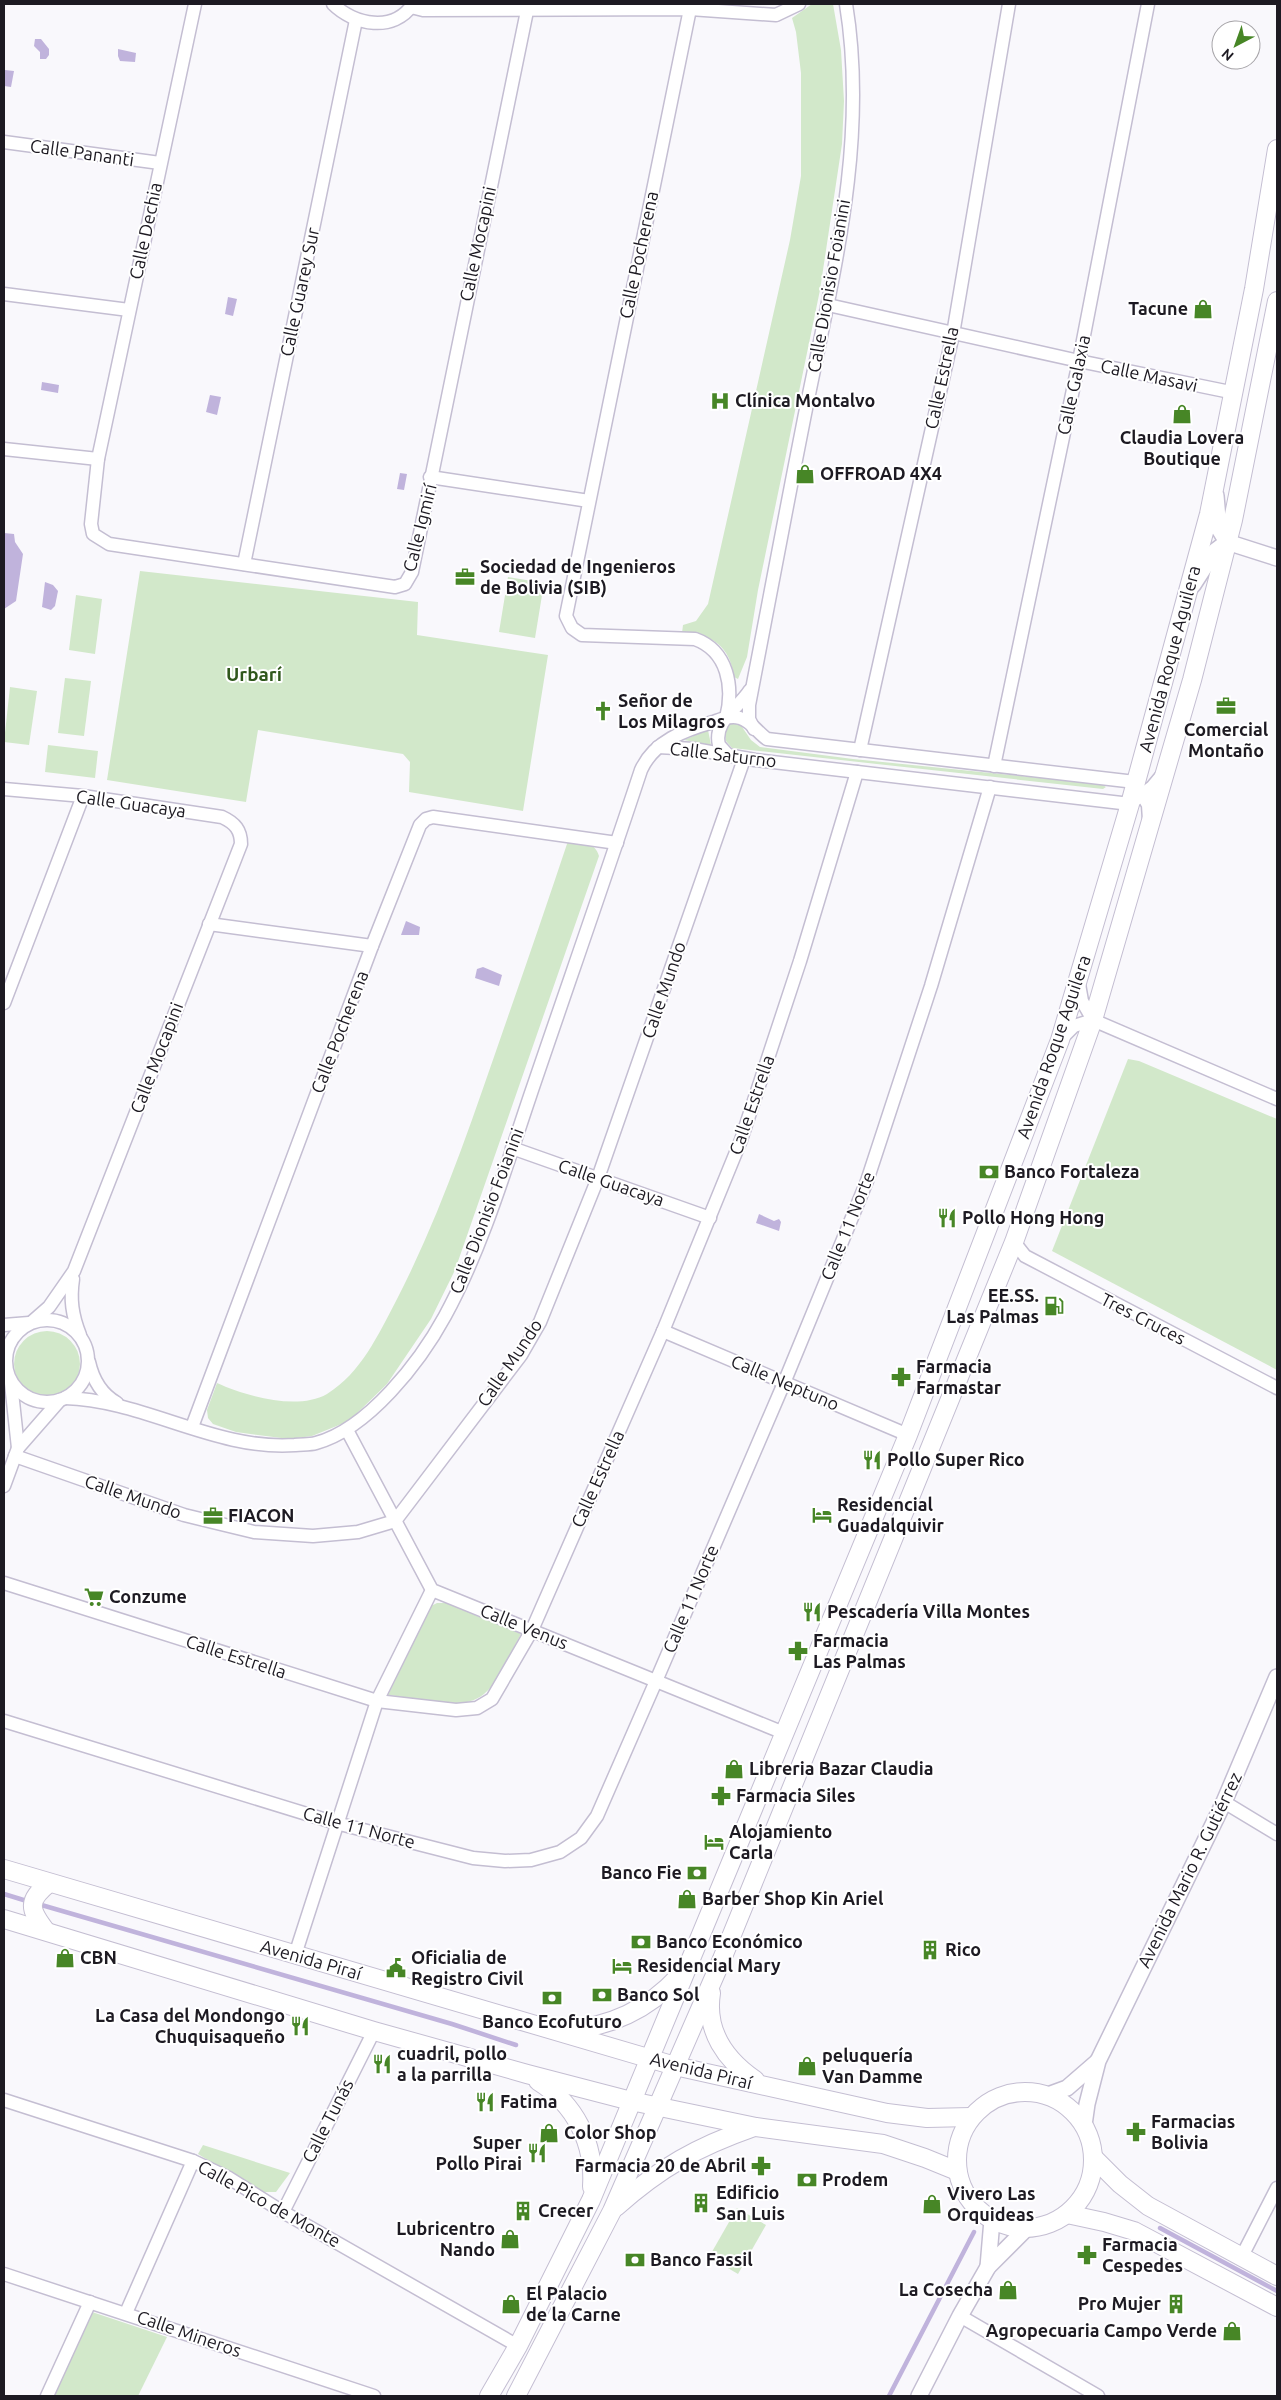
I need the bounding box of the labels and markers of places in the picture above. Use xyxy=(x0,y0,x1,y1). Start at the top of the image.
place label: Tacune xyxy=(1128,298,1188,318)
shop icon: Tacune xyxy=(1192,298,1214,320)
hospital icon: Clínica Montalvo xyxy=(709,390,731,412)
place label: Clínica Montalvo xyxy=(735,390,875,410)
shop icon: Claudia Lovera Boutique xyxy=(1171,403,1193,425)
place label: Claudia Lovera Boutique xyxy=(1120,427,1244,468)
shop icon: OFFROAD 4X4 xyxy=(794,463,816,485)
place label: OFFROAD 4X4 xyxy=(820,463,942,483)
place label: Sociedad de Ingenieros de Bolivia (SIB) xyxy=(480,556,676,598)
office icon: Sociedad de Ingenieros de Bolivia (SIB) xyxy=(454,566,476,588)
place label: Señor de Los Milagros xyxy=(618,690,725,731)
office icon: Comercial Montaño xyxy=(1215,695,1237,717)
church icon: Señor de Los Milagros xyxy=(592,700,614,722)
place label: Comercial Montaño xyxy=(1184,719,1269,760)
bank icon: Banco Fortaleza xyxy=(978,1161,1000,1183)
place label: Banco Fortaleza xyxy=(1004,1161,1140,1181)
restaurant icon: Pollo Hong Hong xyxy=(936,1207,958,1229)
place label: Pollo Hong Hong xyxy=(962,1207,1104,1227)
place label: EE.SS. Las Palmas xyxy=(946,1285,1039,1326)
fuel station icon: EE.SS. Las Palmas xyxy=(1043,1295,1065,1317)
place label: Farmacia Farmastar xyxy=(916,1356,1002,1397)
pharmacy icon: Farmacia Farmastar xyxy=(890,1366,912,1388)
restaurant icon: Pollo Super Rico xyxy=(861,1449,883,1471)
place label: Pollo Super Rico xyxy=(887,1449,1025,1469)
place label: Residencial Guadalquivir xyxy=(837,1494,944,1535)
hotel icon: Residencial Guadalquivir xyxy=(811,1504,833,1526)
office icon: FIACON xyxy=(202,1505,224,1527)
place label: FIACON xyxy=(228,1505,295,1525)
supermarket icon: Conzume xyxy=(83,1586,105,1608)
place label: Conzume xyxy=(109,1586,187,1606)
restaurant icon: Pescadería Villa Montes xyxy=(801,1601,823,1623)
place label: Pescadería Villa Montes xyxy=(827,1601,1030,1621)
place label: Farmacia Las Palmas xyxy=(813,1630,906,1671)
pharmacy icon: Farmacia Las Palmas xyxy=(787,1640,809,1662)
shop icon: Libreria Bazar Claudia xyxy=(723,1758,745,1780)
place label: Libreria Bazar Claudia xyxy=(749,1758,934,1778)
pharmacy icon: Farmacia Siles xyxy=(710,1785,732,1807)
place label: Farmacia Siles xyxy=(736,1785,856,1805)
place label: Alojamiento Carla xyxy=(729,1821,832,1862)
hotel icon: Alojamiento Carla xyxy=(703,1831,725,1853)
place label: Banco Fie xyxy=(601,1862,682,1882)
bank icon: Banco Fie xyxy=(686,1862,708,1884)
shop icon: Barber Shop Kin Ariel xyxy=(676,1888,698,1910)
place label: Barber Shop Kin Ariel xyxy=(702,1888,884,1908)
bank icon: Banco Económico xyxy=(630,1931,652,1953)
place label: Banco Económico xyxy=(656,1931,803,1951)
building icon: Rico xyxy=(919,1939,941,1961)
place label: Rico xyxy=(945,1939,981,1959)
shop icon: CBN xyxy=(54,1947,76,1969)
place label: CBN xyxy=(80,1947,117,1967)
place label: Oficialia de Registro Civil xyxy=(411,1947,524,1988)
hotel icon: Residencial Mary xyxy=(611,1955,633,1977)
place label: Residencial Mary xyxy=(637,1955,781,1975)
public building icon: Oficialia de Registro Civil xyxy=(385,1957,407,1979)
bank icon: Banco Sol xyxy=(591,1984,613,2006)
place label: Banco Sol xyxy=(617,1984,700,2004)
bank icon: Banco Ecofuturo xyxy=(541,1987,563,2009)
place label: La Casa del Mondongo Chuquisaqueño xyxy=(95,2005,285,2046)
place label: Banco Ecofuturo xyxy=(482,2011,622,2031)
restaurant icon: La Casa del Mondongo Chuquisaqueño xyxy=(289,2015,311,2037)
place label: cuadril, pollo a la parrilla xyxy=(397,2043,507,2084)
place label: peluquería Van Damme xyxy=(822,2045,923,2086)
restaurant icon: cuadril, pollo a la parrilla xyxy=(371,2053,393,2075)
shop icon: peluquería Van Damme xyxy=(796,2055,818,2077)
restaurant icon: Fatima xyxy=(474,2091,496,2113)
place label: Fatima xyxy=(500,2091,557,2111)
place label: Farmacias Bolivia xyxy=(1151,2111,1235,2152)
pharmacy icon: Farmacias Bolivia xyxy=(1125,2121,1147,2143)
shop icon: Color Shop xyxy=(538,2122,560,2144)
place label: Color Shop xyxy=(564,2122,657,2142)
place label: Super Pollo Pirai xyxy=(436,2132,523,2173)
restaurant icon: Super Pollo Pirai xyxy=(526,2142,548,2164)
place label: Farmacia 20 de Abril xyxy=(575,2155,747,2175)
pharmacy icon: Farmacia 20 de Abril xyxy=(750,2155,772,2177)
bank icon: Prodem xyxy=(796,2169,818,2191)
place label: Prodem xyxy=(822,2169,888,2189)
place label: Edificio San Luis xyxy=(716,2182,785,2223)
place label: Vivero Las Orquideas xyxy=(947,2183,1035,2224)
building icon: Edificio San Luis xyxy=(690,2192,712,2214)
shop icon: Vivero Las Orquideas xyxy=(921,2193,943,2215)
building icon: Crecer xyxy=(512,2200,534,2222)
place label: Crecer xyxy=(538,2200,594,2220)
place label: Lubricentro Nando xyxy=(396,2218,495,2259)
shop icon: Lubricentro Nando xyxy=(499,2228,521,2250)
place label: Farmacia Cespedes xyxy=(1102,2234,1183,2275)
pharmacy icon: Farmacia Cespedes xyxy=(1076,2244,1098,2266)
bank icon: Banco Fassil xyxy=(624,2249,646,2271)
place label: Banco Fassil xyxy=(650,2249,753,2269)
place label: La Cosecha xyxy=(899,2279,993,2299)
shop icon: La Cosecha xyxy=(997,2279,1019,2301)
place label: El Palacio de la Carne xyxy=(526,2283,621,2324)
shop icon: El Palacio de la Carne xyxy=(500,2293,522,2315)
place label: Pro Mujer xyxy=(1078,2293,1162,2313)
building icon: Pro Mujer xyxy=(1165,2293,1187,2315)
place label: Agropecuaria Campo Verde xyxy=(986,2320,1217,2340)
shop icon: Agropecuaria Campo Verde xyxy=(1221,2320,1243,2342)

